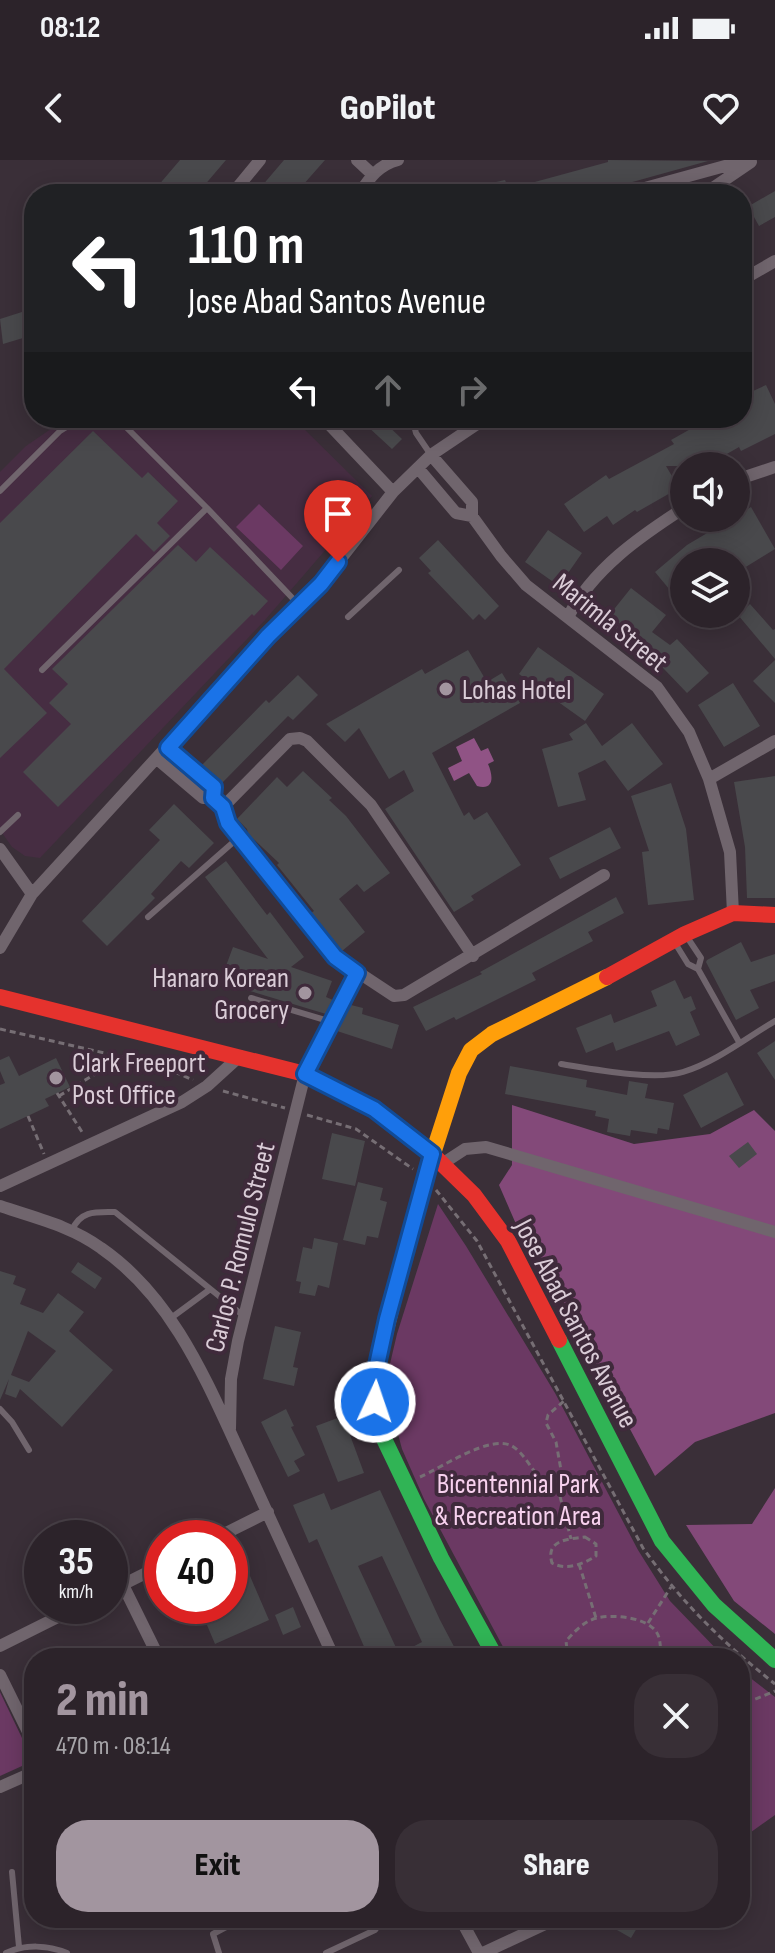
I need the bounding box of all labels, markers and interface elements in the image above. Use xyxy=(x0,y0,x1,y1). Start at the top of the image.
text: 08:12 xyxy=(40,10,100,46)
icon: back xyxy=(32,86,76,130)
icon: heart xyxy=(699,86,743,130)
text: GoPilot xyxy=(340,87,435,130)
text: 110 m xyxy=(188,213,304,280)
icon: left xyxy=(56,216,160,320)
text: Jose Abad Santos Avenue xyxy=(188,281,486,324)
icon: left xyxy=(282,368,326,412)
icon: ahead xyxy=(366,368,410,412)
icon: right xyxy=(450,368,494,412)
map controls xyxy=(670,452,750,628)
button: sound xyxy=(670,452,750,532)
pin xyxy=(304,480,372,562)
icon: arrive xyxy=(316,492,360,536)
button: layers xyxy=(670,548,750,628)
street label: Marimla Street xyxy=(546,567,674,679)
place label: Lohas Hotel xyxy=(462,674,572,707)
marker: Lohas Hotel xyxy=(437,680,455,698)
place label: Hanaro Korean Grocery xyxy=(152,962,289,1027)
marker: Hanaro Korean Grocery xyxy=(296,984,314,1002)
place label: Clark Freeport Post Office xyxy=(72,1047,206,1112)
marker: Clark Freeport Post Office xyxy=(47,1069,65,1087)
street label: Carlos P. Romulo Street xyxy=(198,1139,282,1356)
street label: Jose Abad Santos Avenue xyxy=(506,1213,645,1434)
position arrow xyxy=(333,1360,417,1444)
park label: Bicentennial Park & Recreation Area xyxy=(434,1468,602,1533)
speed limit sign: 40 xyxy=(144,1520,248,1624)
text: 35 xyxy=(58,1538,94,1586)
text: km/h xyxy=(59,1580,93,1604)
text: 2 min xyxy=(56,1672,149,1729)
button: close xyxy=(634,1674,718,1758)
text: 470 m · 08:14 xyxy=(56,1731,171,1762)
button: Exit xyxy=(56,1820,379,1912)
button: Share xyxy=(395,1820,718,1912)

